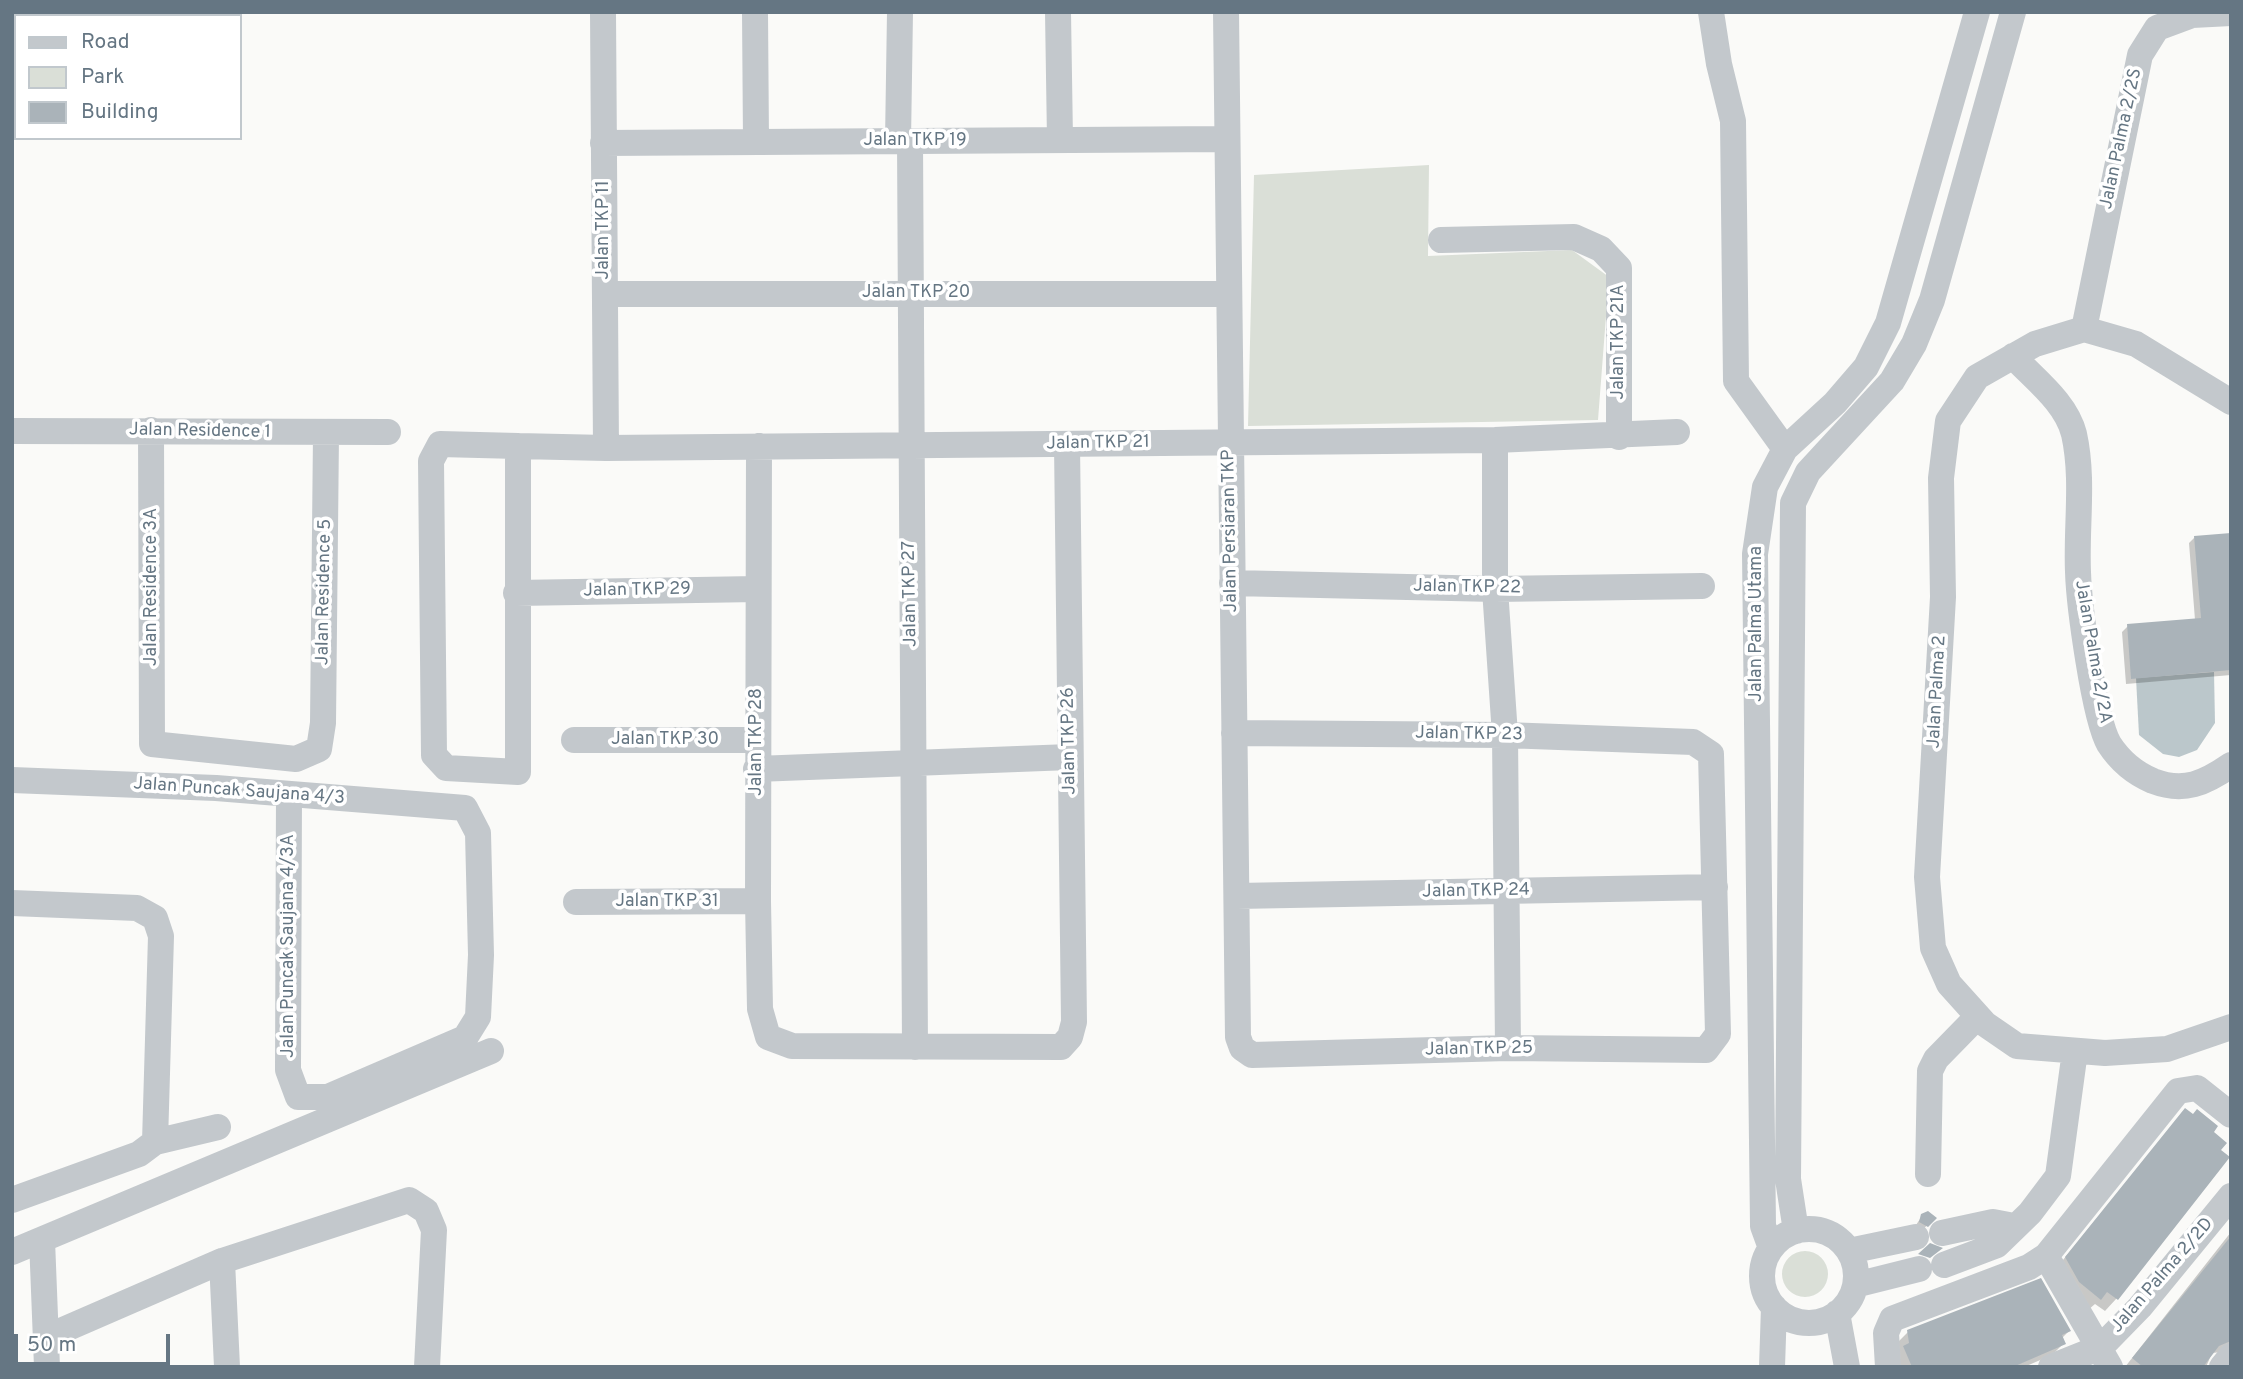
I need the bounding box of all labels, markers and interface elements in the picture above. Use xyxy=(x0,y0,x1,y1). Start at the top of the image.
legend xyxy=(14,14,242,140)
text: Road xyxy=(81,29,130,56)
text: Park xyxy=(81,64,124,91)
street label: Jalan Palma 2/2S xyxy=(2096,66,2148,212)
text: Building xyxy=(81,99,159,126)
street label: Jalan TKP 19 xyxy=(863,130,967,152)
street label: Jalan TKP 11 xyxy=(593,180,615,280)
street label: Jalan TKP 20 xyxy=(862,282,970,304)
street label: Jalan TKP 21A xyxy=(1608,284,1630,400)
street label: Jalan Residence 1 xyxy=(129,420,271,444)
street label: Jalan TKP 21 xyxy=(1046,432,1150,456)
street label: Jalan Persiaran TKP xyxy=(1219,449,1243,613)
street label: Jalan Residence 3A xyxy=(141,508,163,666)
street label: Jalan Residence 5 xyxy=(313,518,337,666)
street label: Jalan TKP 27 xyxy=(899,541,923,647)
street label: Jalan Palma Utama xyxy=(1746,546,1768,702)
street label: Jalan TKP 22 xyxy=(1413,576,1521,600)
street label: Jalan TKP 29 xyxy=(583,579,691,603)
street label: Jalan Palma 2/2A xyxy=(2069,579,2115,725)
street label: Jalan Palma 2 xyxy=(1924,635,1952,749)
street label: Jalan TKP 26 xyxy=(1058,687,1082,795)
street label: Jalan TKP 28 xyxy=(746,688,768,796)
street label: Jalan TKP 23 xyxy=(1415,723,1523,747)
street label: Jalan TKP 30 xyxy=(611,729,719,751)
street label: Jalan Puncak Saujana 4/3 xyxy=(133,774,345,810)
street label: Jalan Puncak Saujana 4/3A xyxy=(278,834,300,1058)
street label: Jalan TKP 24 xyxy=(1422,880,1530,904)
street label: Jalan TKP 31 xyxy=(615,891,719,913)
street label: Jalan TKP 25 xyxy=(1425,1038,1533,1062)
street label: Jalan Palma 2/2D xyxy=(2107,1214,2219,1338)
scale bar xyxy=(18,1320,173,1364)
text: 50 m xyxy=(27,1332,76,1359)

